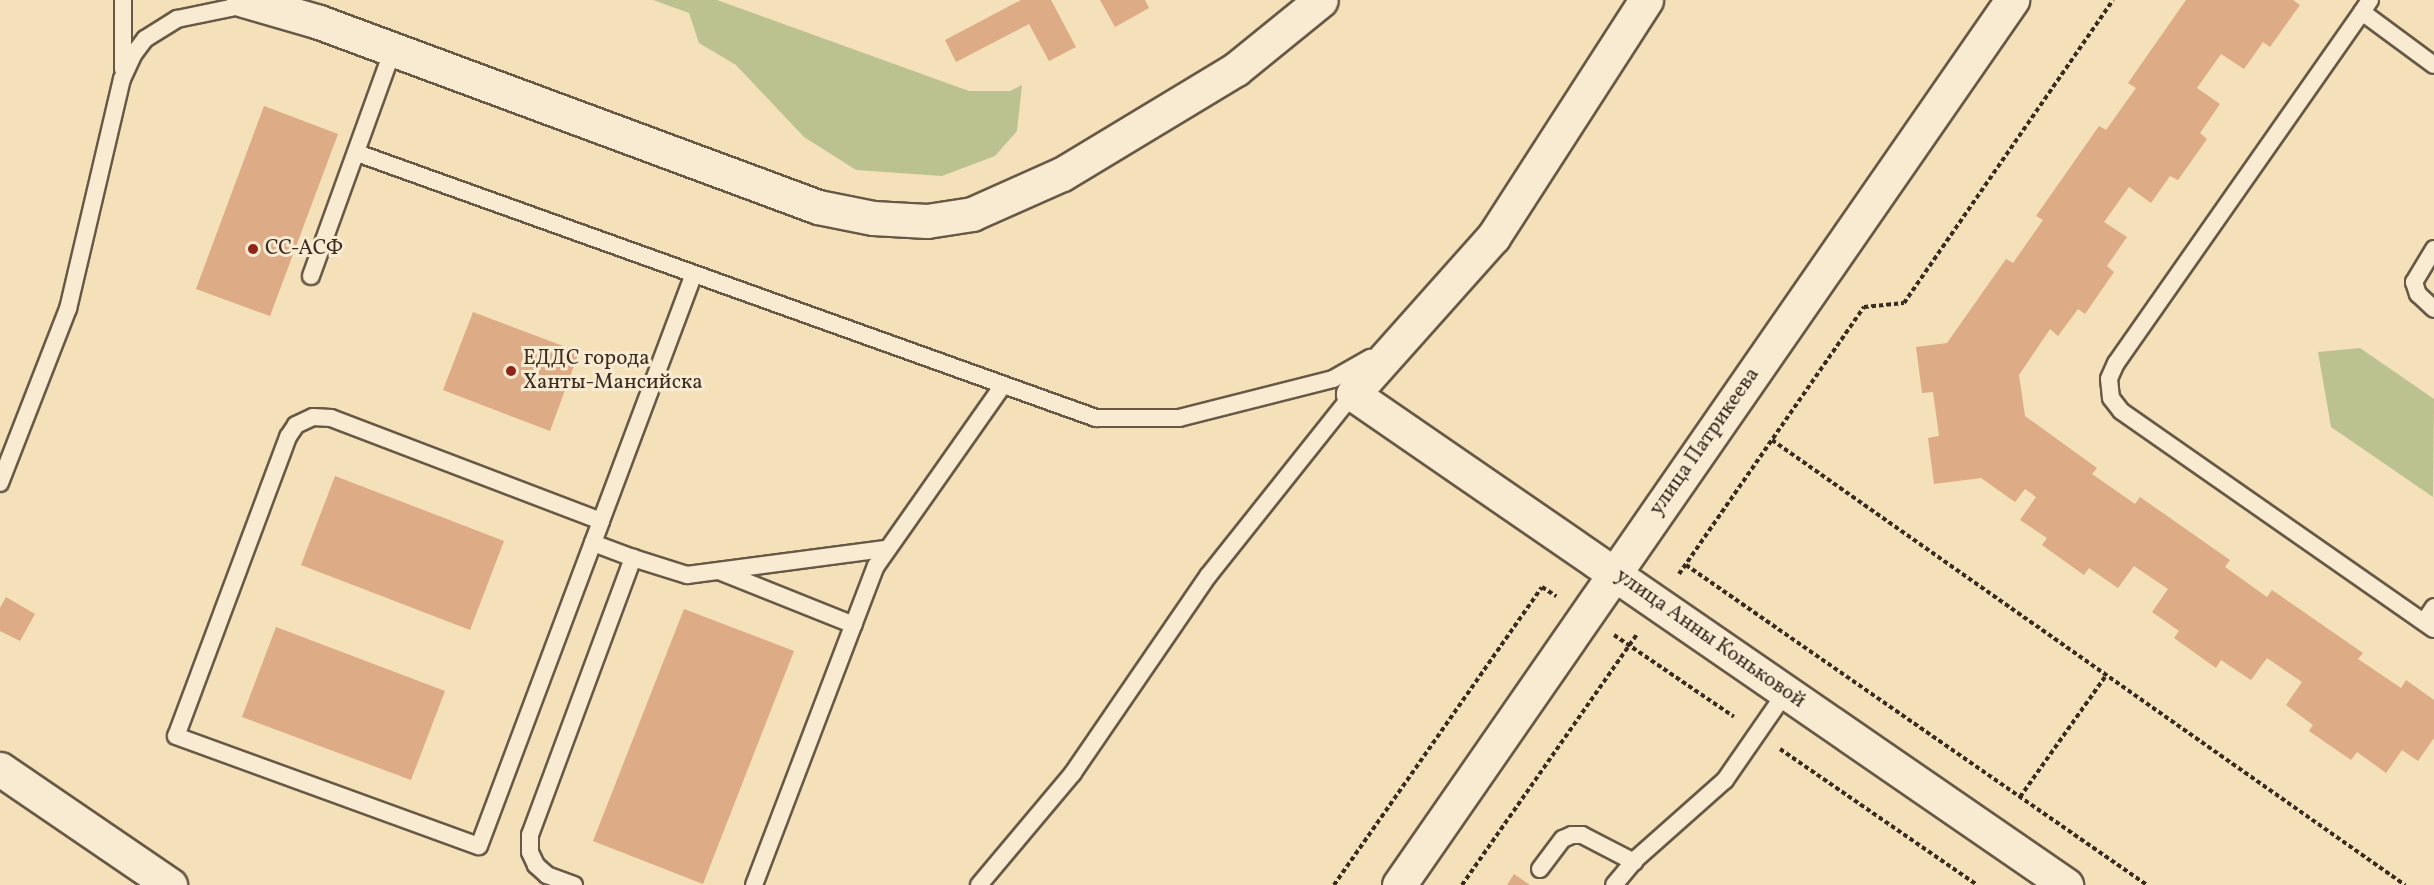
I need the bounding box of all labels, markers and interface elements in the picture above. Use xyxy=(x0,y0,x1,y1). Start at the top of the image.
place label: СС-АСФ xyxy=(265,236,343,262)
marker: СС-АСФ xyxy=(246,242,260,256)
place label: ЕДДС города Ханты-Мансийска xyxy=(523,346,703,396)
street label: улица Патрикеева xyxy=(1644,363,1766,521)
marker: ЕДДС города Ханты-Мансийска xyxy=(504,364,518,378)
street label: улица Анны Коньковой xyxy=(1610,564,1810,714)

